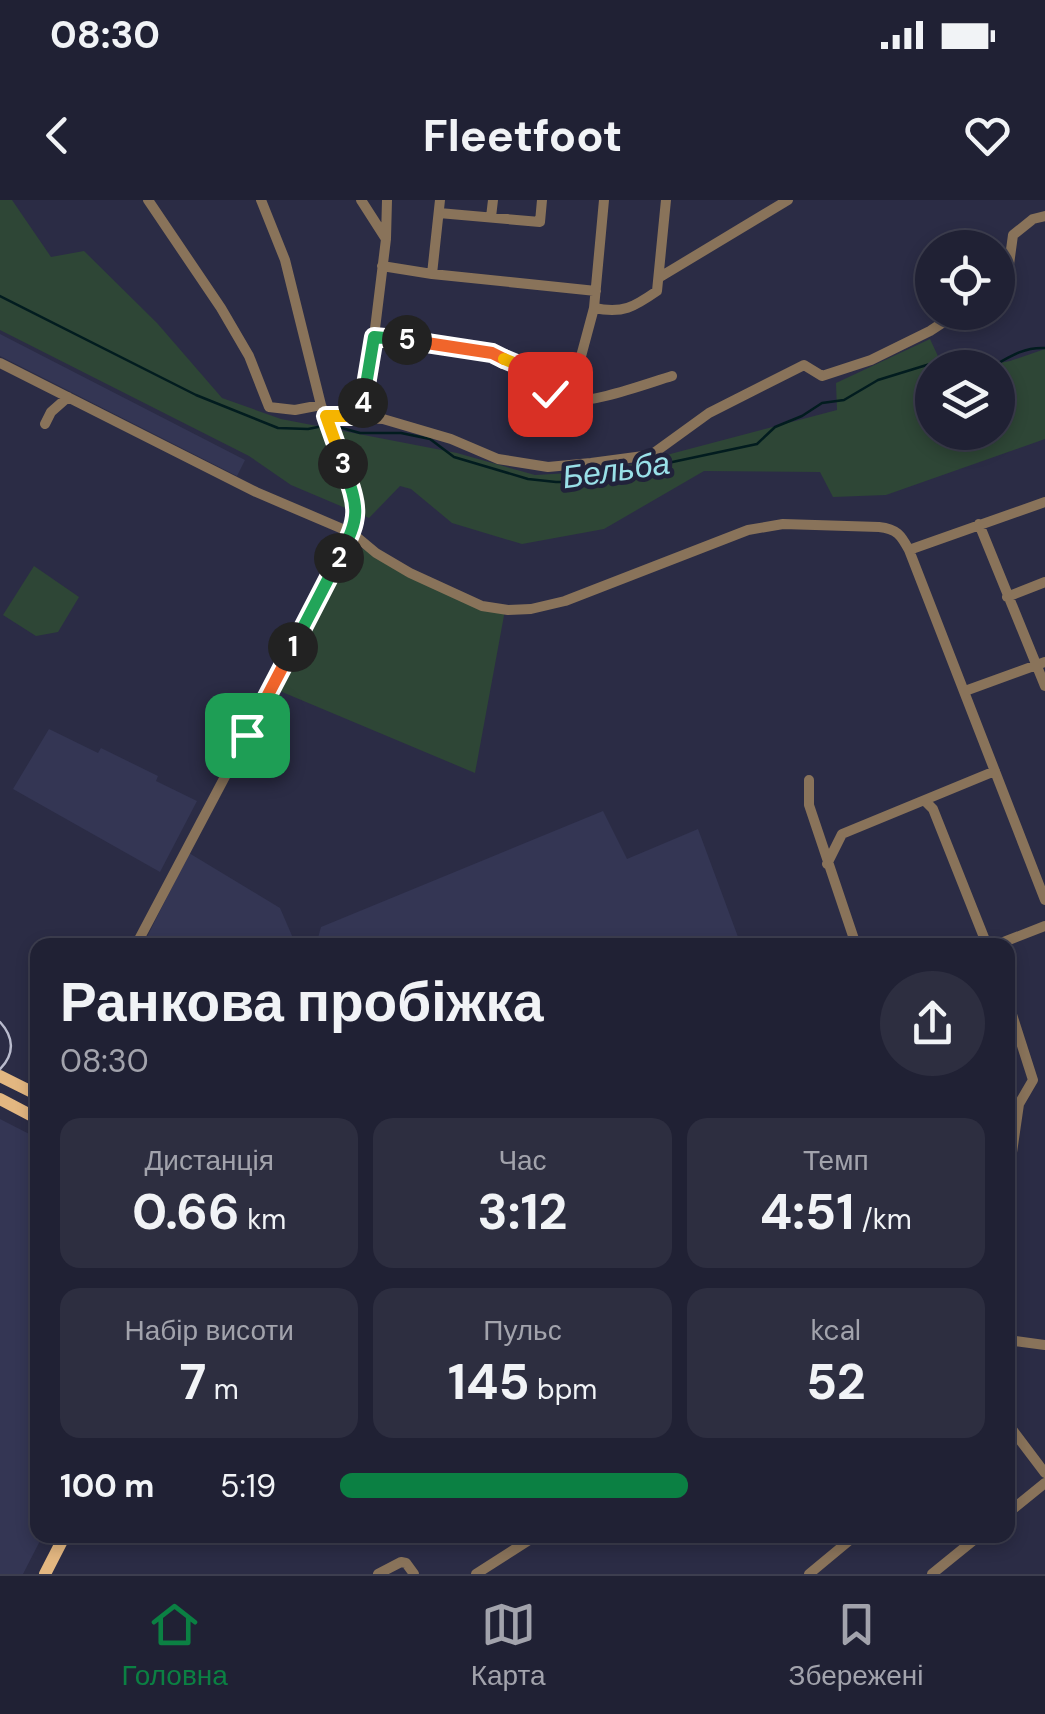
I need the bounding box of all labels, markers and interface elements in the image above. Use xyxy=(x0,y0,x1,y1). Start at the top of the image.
text: 08:30 xyxy=(50,10,160,60)
text: Fleetfoot xyxy=(423,106,622,165)
icon: back xyxy=(30,108,85,163)
icon: heart xyxy=(960,108,1015,163)
map controls xyxy=(915,230,1015,450)
button: locate xyxy=(915,230,1015,330)
pin: 5 xyxy=(382,315,432,365)
text: 5 xyxy=(398,321,416,358)
button: layers xyxy=(915,350,1015,450)
pin xyxy=(508,352,593,437)
icon: check xyxy=(523,367,578,422)
pin: 4 xyxy=(338,378,388,428)
text: 4 xyxy=(354,384,372,421)
pin: 3 xyxy=(318,439,368,489)
water label: Бельба xyxy=(559,442,673,498)
text: 3 xyxy=(335,445,351,482)
pin: 2 xyxy=(314,533,364,583)
text: 2 xyxy=(331,539,347,576)
pin: 1 xyxy=(268,622,318,672)
text: 1 xyxy=(288,628,298,665)
pin xyxy=(205,693,290,778)
icon: arrive xyxy=(220,708,275,763)
text: Ранкова пробіжка xyxy=(60,966,544,1038)
button: share xyxy=(880,971,985,1076)
text: 08:30 xyxy=(60,1040,149,1082)
text: Дистанція xyxy=(144,1142,274,1179)
text: Час xyxy=(498,1142,547,1179)
text: Темп xyxy=(803,1142,869,1179)
text: 0.66 xyxy=(132,1179,240,1245)
text: 3:12 xyxy=(478,1179,567,1245)
text: 4:51 xyxy=(760,1179,854,1245)
text: km xyxy=(240,1201,286,1238)
text: /km xyxy=(854,1201,912,1238)
text: Набір висоти xyxy=(125,1312,294,1349)
text: Пульс xyxy=(483,1312,562,1349)
text: kcal xyxy=(811,1312,861,1349)
text: 7 xyxy=(180,1349,206,1415)
text: 145 xyxy=(448,1349,530,1415)
text: 52 xyxy=(806,1349,866,1415)
text: m xyxy=(206,1371,239,1408)
text: bpm xyxy=(530,1371,597,1408)
text: 100 m xyxy=(60,1465,154,1507)
text: 5:19 xyxy=(220,1465,276,1507)
tab: Головна xyxy=(121,1597,228,1694)
tab: Карта xyxy=(471,1597,546,1694)
tab: Збережені xyxy=(789,1597,924,1694)

